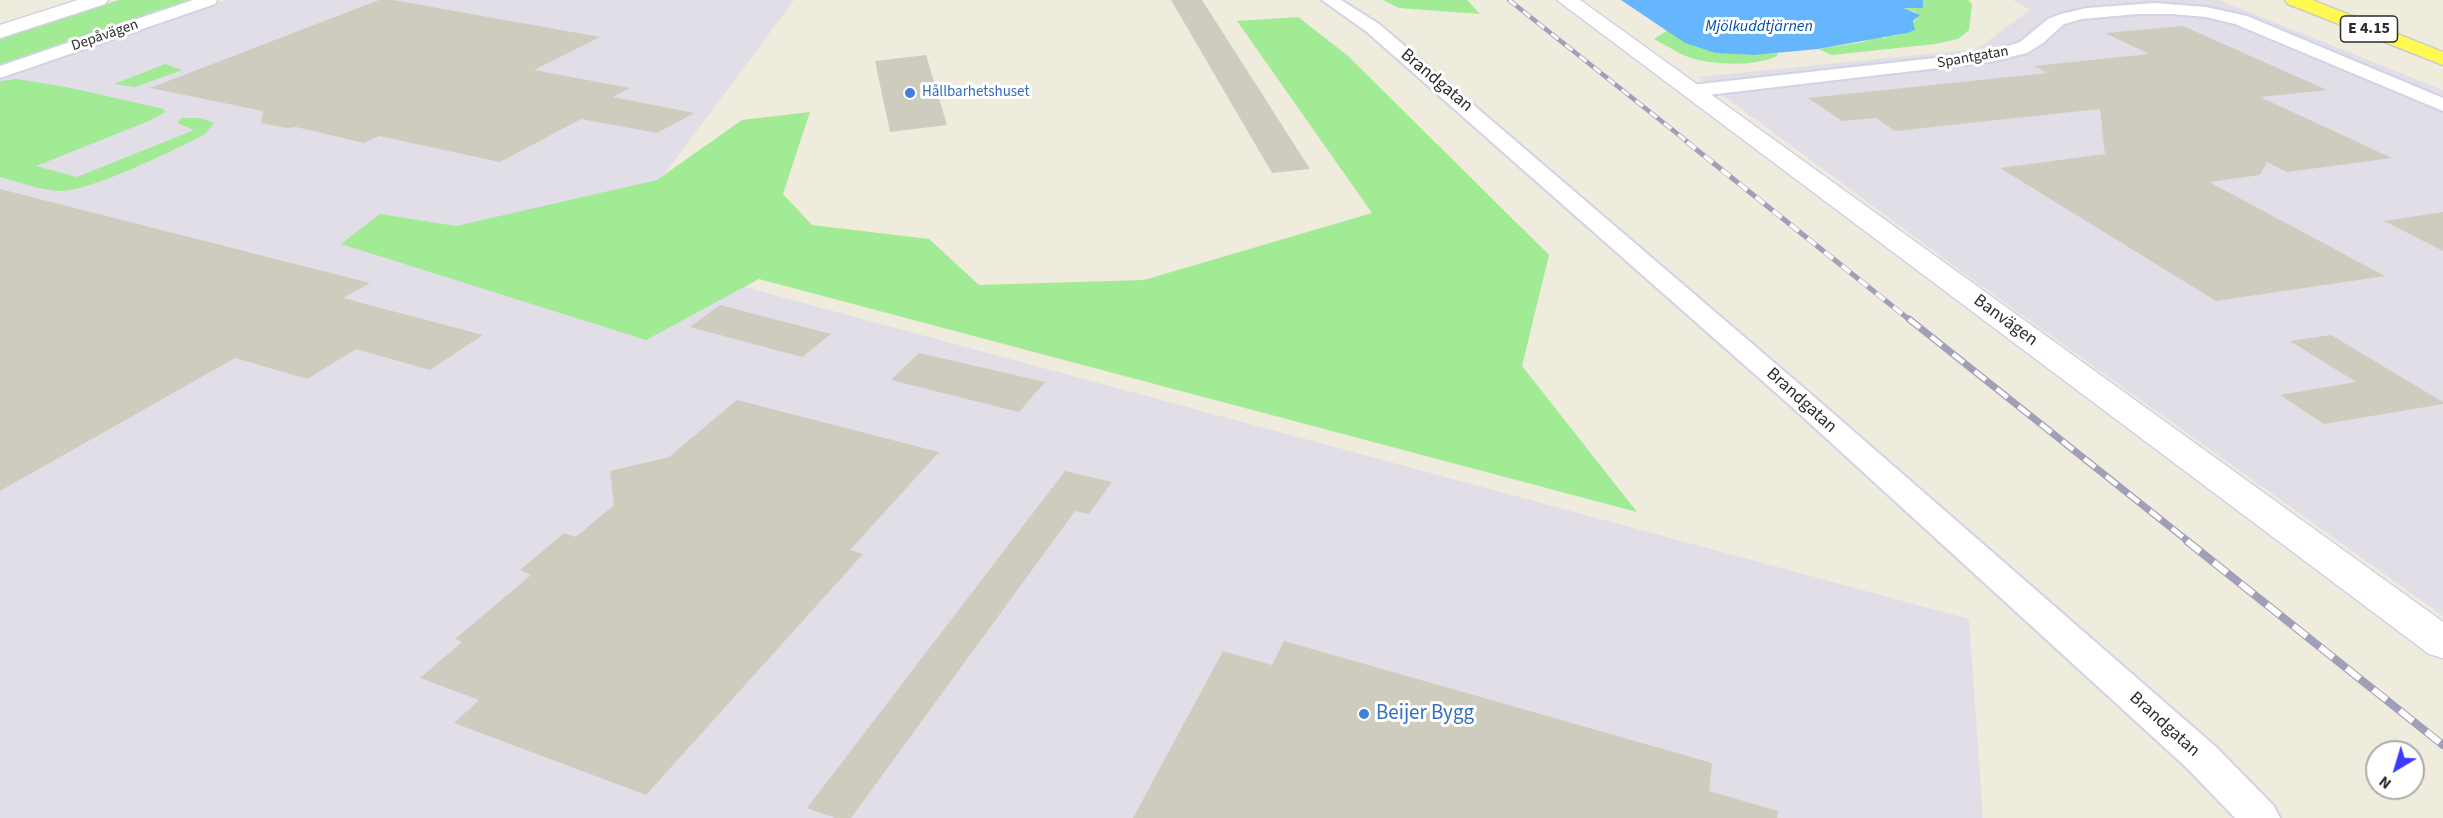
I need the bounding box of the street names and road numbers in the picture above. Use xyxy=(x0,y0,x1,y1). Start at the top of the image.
street label: Depåvägen xyxy=(69,16,141,56)
road number: E 4.15 xyxy=(2340,16,2398,42)
street label: Spantgatan xyxy=(1936,43,2010,73)
street label: Brandgatan xyxy=(1396,45,1476,117)
street label: Banvägen xyxy=(1969,290,2041,352)
street label: Brandgatan xyxy=(1761,364,1841,438)
street label: Brandgatan xyxy=(2124,688,2204,762)

